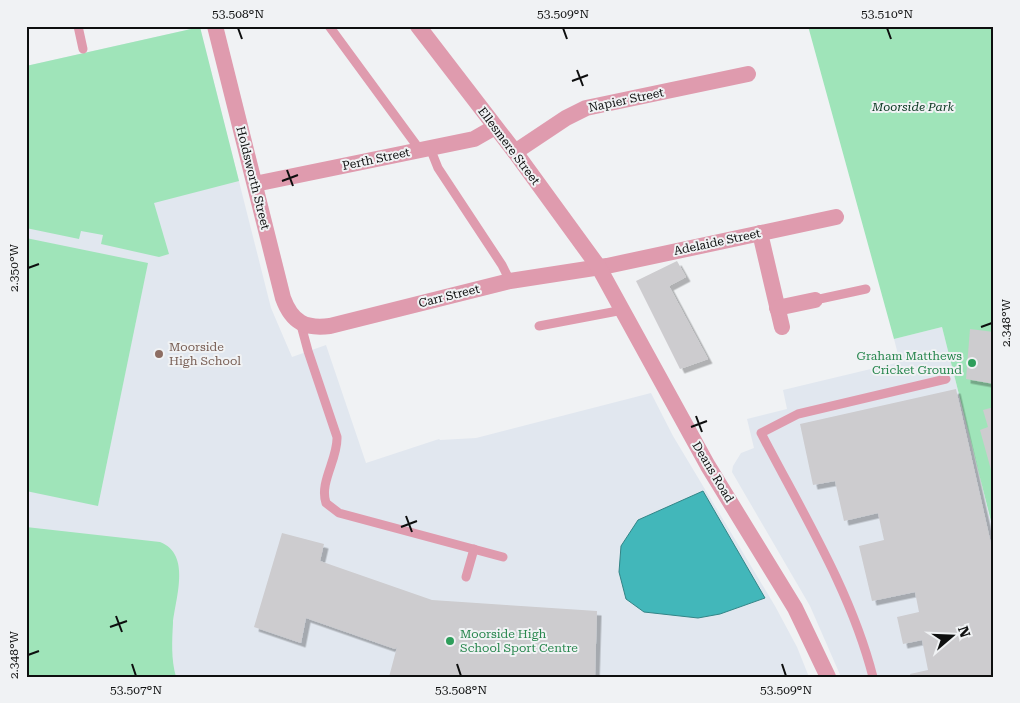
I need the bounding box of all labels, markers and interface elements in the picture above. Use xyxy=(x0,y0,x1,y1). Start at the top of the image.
text: 53.508°N xyxy=(212,7,264,21)
text: 53.509°N xyxy=(537,7,589,21)
text: 53.510°N xyxy=(861,7,913,21)
street label: Napier Street xyxy=(587,85,665,115)
park label: Moorside Park xyxy=(871,100,955,114)
street label: Ellesmere Street xyxy=(475,104,543,188)
street label: Holdsworth Street xyxy=(233,125,273,232)
street label: Perth Street xyxy=(341,145,412,173)
street label: Adelaide Street xyxy=(672,226,762,258)
text: 2.350°W xyxy=(7,243,21,292)
street label: Carr Street xyxy=(417,282,481,310)
text: 2.348°W xyxy=(999,298,1013,347)
place label: Moorside High School xyxy=(169,340,241,368)
marker: Moorside High School xyxy=(153,348,165,360)
place label: Graham Matthews Cricket Ground xyxy=(856,349,962,377)
marker: Graham Matthews Cricket Ground xyxy=(966,357,978,369)
street label: Deans Road xyxy=(689,439,737,505)
north arrow xyxy=(928,610,978,660)
text: N xyxy=(955,624,974,640)
place label: Moorside High School Sport Centre xyxy=(460,627,578,655)
text: 2.348°W xyxy=(7,630,21,679)
marker: Moorside High School Sport Centre xyxy=(444,635,456,647)
text: 53.507°N xyxy=(110,683,162,697)
text: 53.508°N xyxy=(435,683,487,697)
text: 53.509°N xyxy=(760,683,812,697)

